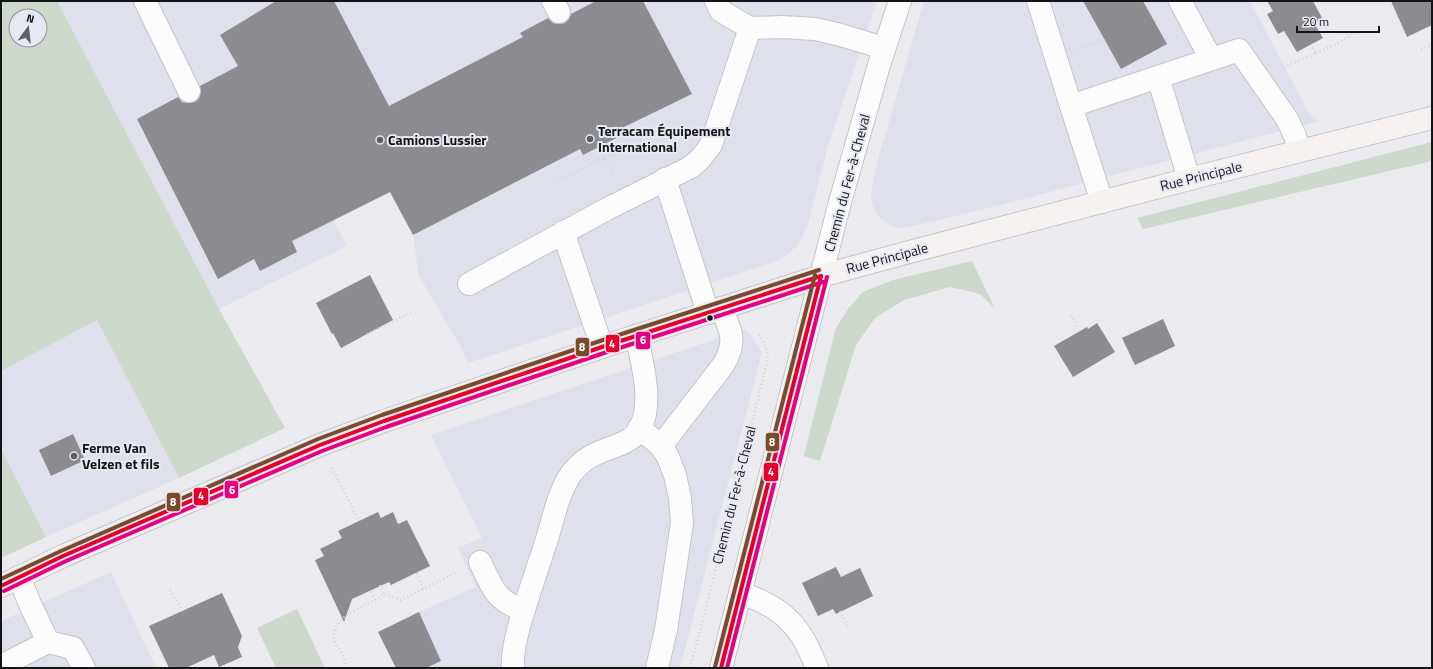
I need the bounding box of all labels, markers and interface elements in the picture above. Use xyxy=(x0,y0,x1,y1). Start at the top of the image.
north arrow xyxy=(8,8,48,48)
scale bar xyxy=(1297,8,1379,34)
text: N xyxy=(25,10,36,27)
text: 20 m xyxy=(1303,12,1329,31)
street label: Chemin du Fer-à-Cheval xyxy=(818,112,875,254)
place label: Terracam Équipement International xyxy=(598,120,730,157)
place label: Camions Lussier xyxy=(388,129,487,150)
marker: Terracam Équipement International xyxy=(585,134,595,144)
marker: Camions Lussier xyxy=(375,135,385,145)
street label: Rue Principale xyxy=(1158,155,1244,196)
street label: Rue Principale xyxy=(844,237,930,278)
unlabelled marker xyxy=(705,313,715,323)
line badge: 6 xyxy=(635,331,651,350)
text: 6 xyxy=(640,332,646,348)
line badge: 4 xyxy=(605,334,620,353)
text: 4 xyxy=(609,336,615,352)
line badge: 8 xyxy=(575,337,590,357)
text: 8 xyxy=(579,339,585,355)
street label: Chemin du Fer-à-Cheval xyxy=(706,423,761,566)
line badge: 8 xyxy=(765,432,780,452)
text: 8 xyxy=(769,434,775,450)
place label: Ferme Van Velzen et fils xyxy=(82,437,160,474)
marker: Ferme Van Velzen et fils xyxy=(69,451,79,461)
line badge: 4 xyxy=(763,462,779,482)
text: 4 xyxy=(768,464,774,480)
line badge: 6 xyxy=(224,480,239,499)
text: 6 xyxy=(229,482,235,498)
line badge: 4 xyxy=(193,487,209,506)
text: 4 xyxy=(198,488,204,504)
line badge: 8 xyxy=(166,492,181,512)
text: 8 xyxy=(170,494,176,510)

